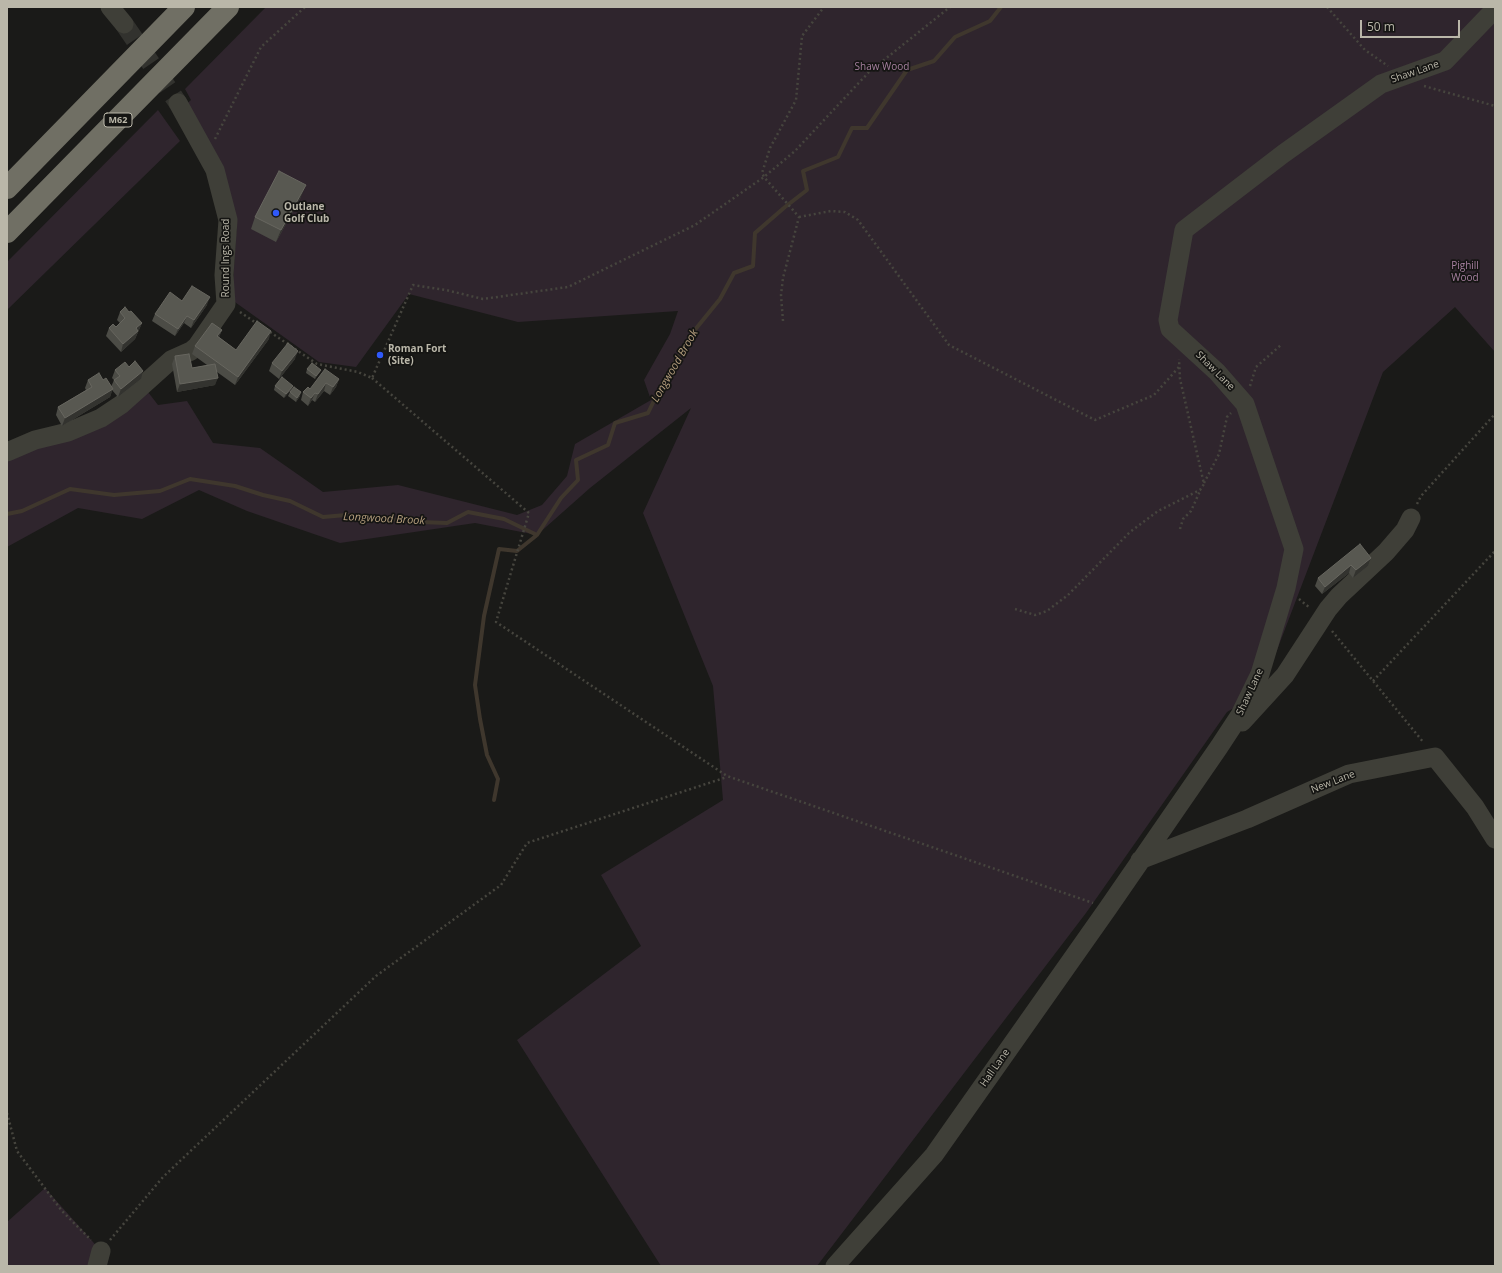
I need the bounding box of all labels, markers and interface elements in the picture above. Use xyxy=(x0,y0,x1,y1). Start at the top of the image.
scale bar xyxy=(1362,12,1462,38)
text: 50 m xyxy=(1367,18,1395,35)
street label: Shaw Lane xyxy=(1389,58,1441,86)
park label: Shaw Wood xyxy=(855,61,909,73)
road number: M62 xyxy=(104,113,132,127)
place label: Outlane Golf Club xyxy=(284,201,329,224)
marker: Outlane Golf Club xyxy=(271,208,281,218)
street label: Round Ings Road xyxy=(220,219,232,297)
park label: Pighill Wood xyxy=(1451,260,1479,284)
water label: Longwood Brook xyxy=(649,327,701,405)
place label: Roman Fort (Site) xyxy=(388,343,446,366)
street label: Shaw Lane xyxy=(1193,349,1237,393)
marker: Roman Fort (Site) xyxy=(375,350,385,360)
water label: Longwood Brook xyxy=(343,510,425,528)
street label: Shaw Lane xyxy=(1234,667,1266,717)
street label: New Lane xyxy=(1309,768,1357,796)
street label: Hall Lane xyxy=(978,1047,1012,1089)

